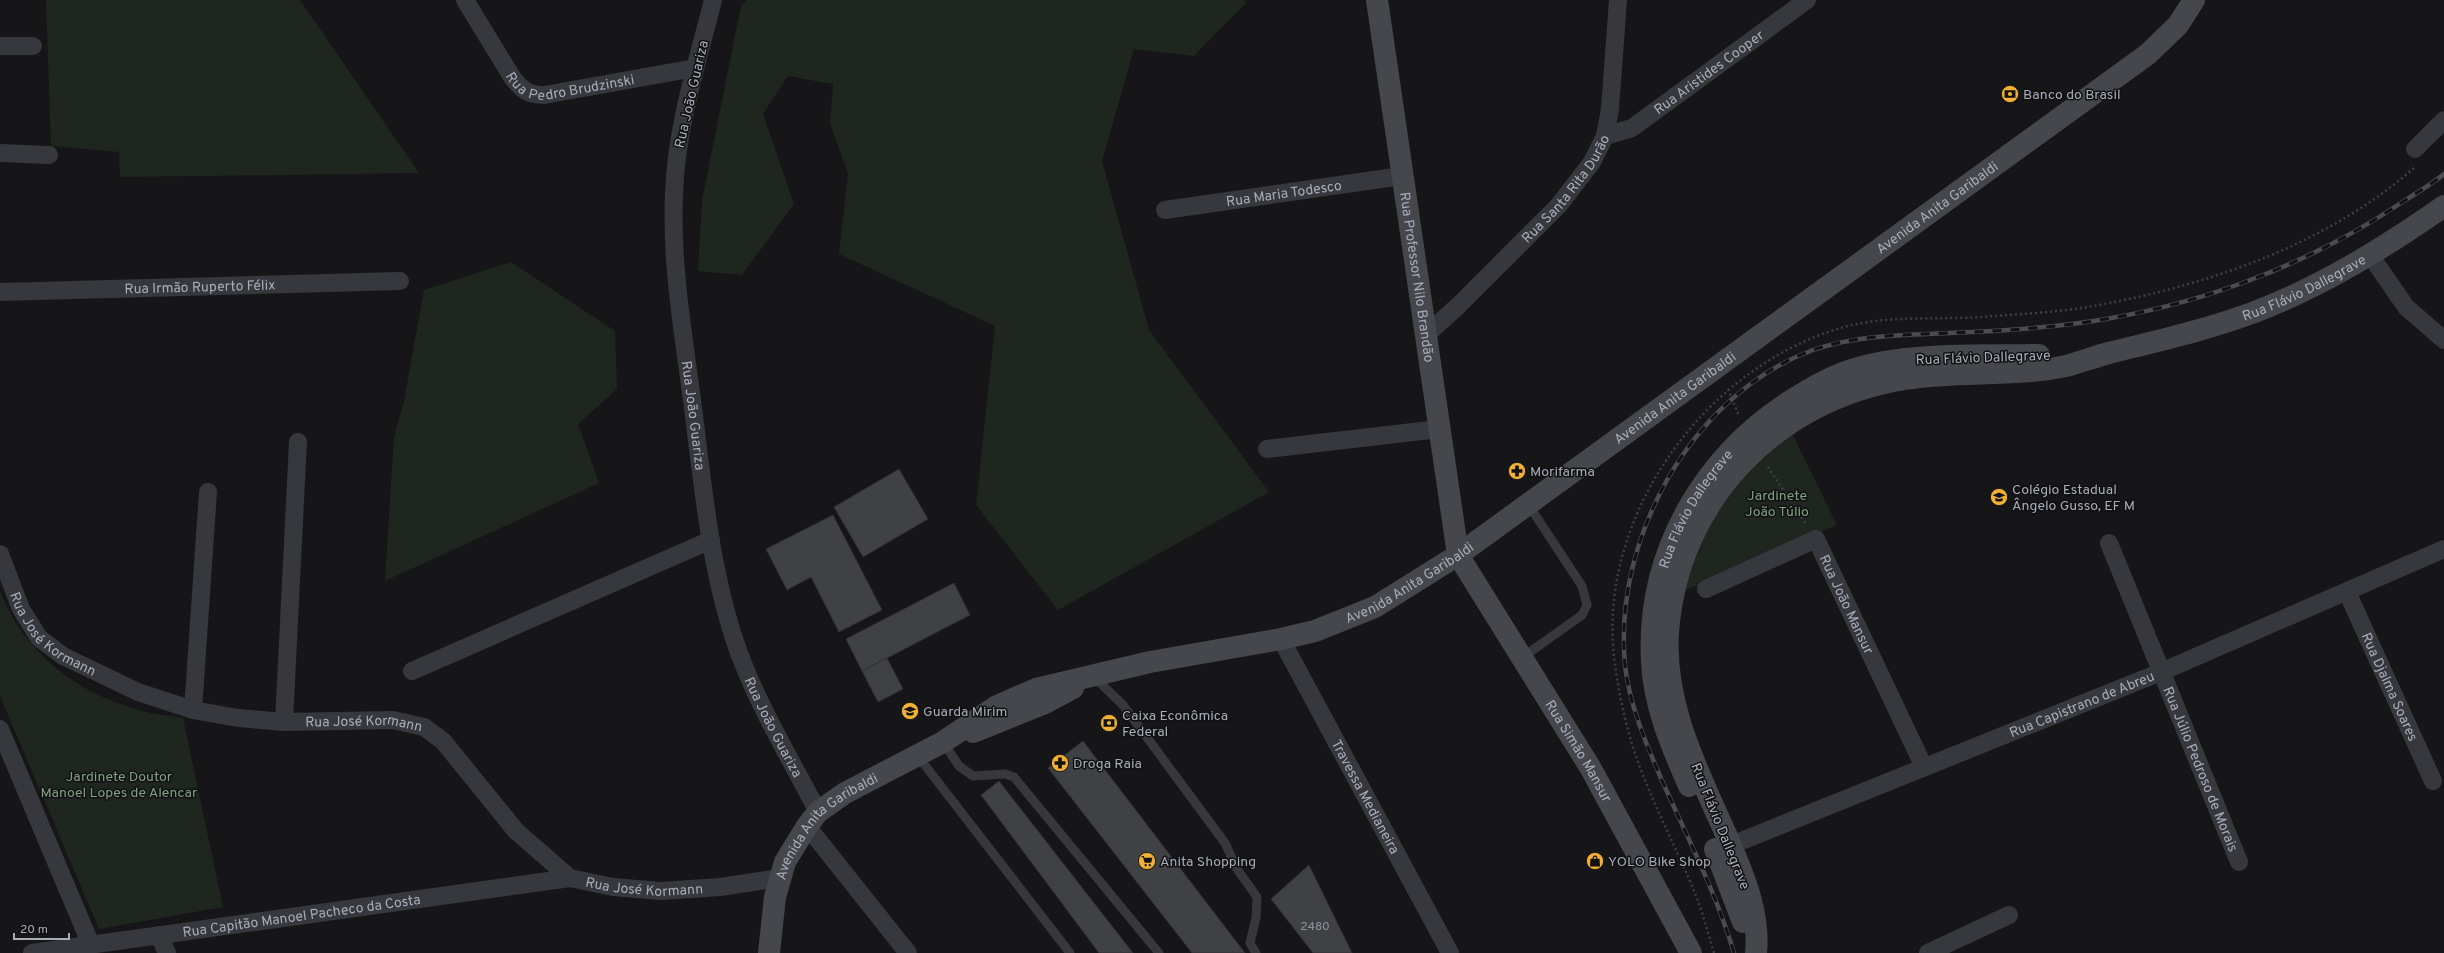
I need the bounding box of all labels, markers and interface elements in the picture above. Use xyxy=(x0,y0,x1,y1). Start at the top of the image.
street label: Rua Aristides Cooper xyxy=(1651,27,1768,119)
street label: Rua João Guariza xyxy=(672,39,713,150)
street label: Rua Pedro Brudzinski xyxy=(501,69,636,105)
bank icon: Banco do Brasil xyxy=(2000,84,2020,104)
place label: Banco do Brasil xyxy=(2023,87,2121,104)
street label: Rua Santa Rita Durão xyxy=(1519,132,1614,247)
street label: Avenida Anita Garibaldi xyxy=(1873,159,2002,258)
street label: Rua Maria Todesco xyxy=(1225,178,1343,211)
street label: Rua Professor Nilo Brandão xyxy=(1395,191,1437,364)
street label: Rua Flávio Dallegrave xyxy=(2240,252,2369,326)
street label: Rua Irmão Ruperto Félix xyxy=(124,277,276,299)
street label: Rua Flávio Dallegrave xyxy=(1915,348,2051,369)
street label: Avenida Anita Garibaldi xyxy=(1611,349,1740,449)
street label: Rua João Guariza xyxy=(677,360,708,471)
street label: Rua Flávio Dallegrave xyxy=(1656,447,1737,571)
pharmacy icon: Morifarma xyxy=(1507,461,1527,481)
place label: Morifarma xyxy=(1530,464,1595,481)
place label: Colégio Estadual Ângelo Gusso, EF M xyxy=(2012,482,2135,515)
school or university icon: Colégio Estadual Ângelo Gusso, EF M xyxy=(1989,487,2009,507)
park label: Jardinete João Túlio xyxy=(1745,488,1809,521)
street label: Avenida Anita Garibaldi xyxy=(1343,539,1478,628)
street label: Rua João Mansur xyxy=(1815,552,1877,658)
street label: Rua José Kormann xyxy=(5,590,98,681)
street label: Rua Djalma Soares xyxy=(2357,630,2421,744)
street label: Rua Capistrano de Abreu xyxy=(2007,668,2157,742)
street label: Rua João Guariza xyxy=(740,675,805,781)
street label: Rua Júlio Pedroso de Morais xyxy=(2158,684,2241,855)
street label: Rua Simão Mansur xyxy=(1540,697,1615,806)
school or university icon: Guarda Mirim xyxy=(900,701,920,721)
place label: Guarda Mirim xyxy=(923,704,1007,721)
place label: Caixa Econômica Federal xyxy=(1122,708,1228,741)
street label: Rua José Kormann xyxy=(305,712,424,736)
bank icon: Caixa Econômica Federal xyxy=(1099,713,1119,733)
street label: Travessa Medianeira xyxy=(1327,737,1402,857)
pharmacy icon: Droga Raia xyxy=(1050,753,1070,773)
place label: Droga Raia xyxy=(1073,756,1142,773)
street label: Rua Flávio Dallegrave xyxy=(1686,761,1753,892)
park label: Jardinete Doutor Manoel Lopes de Alencar xyxy=(41,769,198,802)
street label: Avenida Anita Garibaldi xyxy=(773,770,881,882)
supermarket icon: Anita Shopping xyxy=(1137,851,1157,871)
shop icon: YOLO Bike Shop xyxy=(1585,851,1605,871)
place label: Anita Shopping xyxy=(1160,854,1256,871)
place label: YOLO Bike Shop xyxy=(1608,854,1711,871)
street label: Rua José Kormann xyxy=(584,874,704,901)
street label: Rua Capitão Manoel Pacheco da Costa xyxy=(182,892,422,942)
scale bar xyxy=(14,915,69,941)
house number: 2480 xyxy=(1300,919,1330,935)
text: 20 m xyxy=(20,922,48,938)

